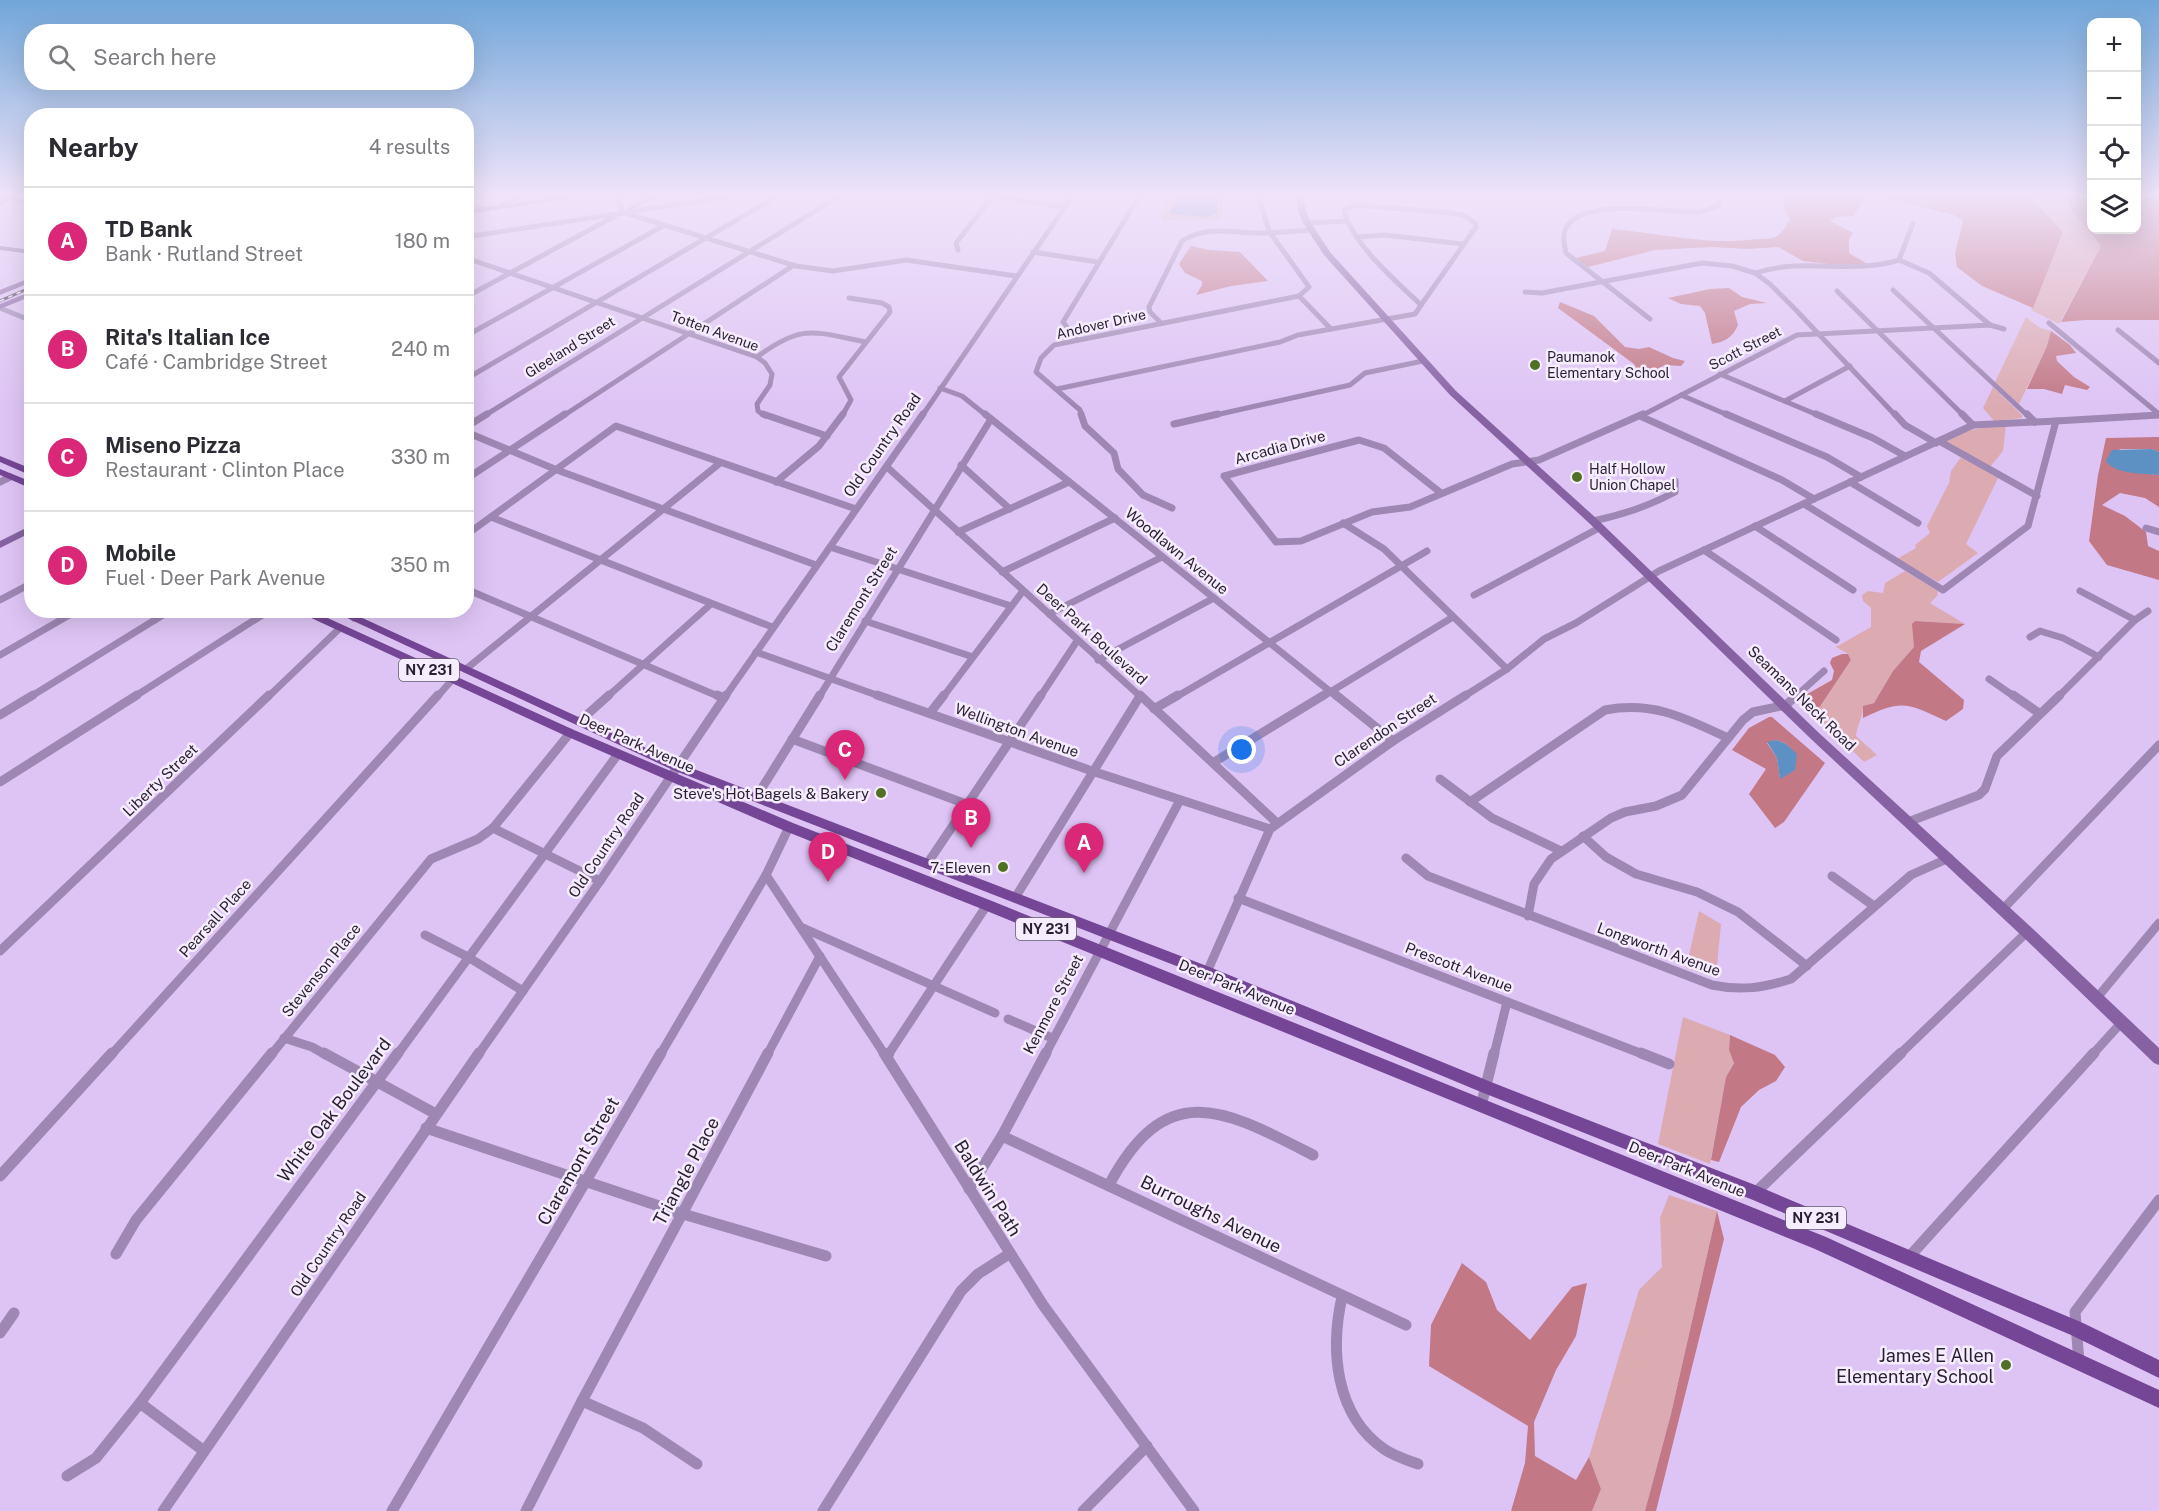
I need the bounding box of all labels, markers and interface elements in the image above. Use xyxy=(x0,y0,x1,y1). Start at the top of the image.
map controls xyxy=(2087,18,2141,234)
button: + xyxy=(2087,18,2141,72)
search box xyxy=(24,24,474,90)
icon: search xyxy=(45,41,78,74)
text: Search here xyxy=(93,44,217,70)
button: − xyxy=(2087,72,2141,126)
button: locate xyxy=(2087,126,2141,180)
text: Nearby xyxy=(48,132,138,163)
text: 4 results xyxy=(369,135,450,159)
button: layers xyxy=(2087,180,2141,234)
text: TD Bank xyxy=(105,216,193,242)
text: A xyxy=(60,229,75,253)
text: 180 m xyxy=(395,229,450,253)
text: Bank · Rutland Street xyxy=(105,242,303,266)
street label: Andover Drive xyxy=(1055,306,1147,342)
street label: Totten Avenue xyxy=(669,308,761,354)
street label: Gleeland Street xyxy=(522,313,618,381)
street label: Scott Street xyxy=(1706,323,1784,373)
text: Rita's Italian Ice xyxy=(105,324,270,350)
text: B xyxy=(61,337,74,361)
text: 240 m xyxy=(391,337,450,361)
place label: Paumanok Elementary School xyxy=(1547,349,1670,381)
text: Café · Cambridge Street xyxy=(105,350,328,374)
marker: Paumanok Elementary School xyxy=(1528,358,1542,372)
street label: Old Country Road xyxy=(840,390,924,500)
street label: Arcadia Drive xyxy=(1233,427,1327,467)
text: Miseno Pizza xyxy=(105,432,241,458)
text: C xyxy=(60,445,75,469)
text: 330 m xyxy=(391,445,450,469)
text: Restaurant · Clinton Place xyxy=(105,458,344,482)
place label: Half Hollow Union Chapel xyxy=(1589,461,1676,493)
marker: Half Hollow Union Chapel xyxy=(1570,470,1584,484)
street label: Woodlawn Avenue xyxy=(1122,504,1232,598)
text: Mobile xyxy=(105,540,176,566)
street label: Claremont Street xyxy=(822,543,900,655)
text: D xyxy=(60,553,75,577)
text: 350 m xyxy=(390,553,450,577)
text: Fuel · Deer Park Avenue xyxy=(105,566,325,590)
street label: Deer Park Boulevard xyxy=(1033,580,1151,688)
street label: Seamans Neck Road xyxy=(1745,642,1859,754)
road number: NY 231 xyxy=(399,659,459,681)
street label: Clarendon Street xyxy=(1331,689,1439,770)
street label: Wellington Avenue xyxy=(953,700,1081,760)
street label: Deer Park Avenue xyxy=(577,710,697,776)
pin: C xyxy=(826,730,864,780)
your location xyxy=(1227,735,1256,764)
street label: Liberty Street xyxy=(119,740,201,820)
place label: Steve's Hot Bagels & Bakery xyxy=(673,785,869,802)
marker: Steve's Hot Bagels & Bakery xyxy=(874,786,888,800)
street label: Old Country Road xyxy=(565,789,647,901)
pin: B xyxy=(952,798,990,848)
pin: A xyxy=(1064,824,1104,873)
pin: D xyxy=(808,832,848,882)
place label: 7-Eleven xyxy=(930,859,991,876)
marker: 7-Eleven xyxy=(996,860,1010,874)
street label: Pearsall Place xyxy=(175,875,255,961)
road number: NY 231 xyxy=(1016,918,1076,940)
street label: Longworth Avenue xyxy=(1595,919,1723,979)
street label: Stevenson Place xyxy=(278,920,364,1020)
street label: Prescott Avenue xyxy=(1403,939,1515,995)
street label: Kenmore Street xyxy=(1020,951,1086,1057)
street label: Deer Park Avenue xyxy=(1176,956,1298,1018)
street label: White Oak Boulevard xyxy=(273,1034,395,1186)
street label: Claremont Street xyxy=(533,1093,623,1229)
street label: Triangle Place xyxy=(649,1113,723,1229)
street label: Baldwin Path xyxy=(950,1136,1026,1240)
street label: Deer Park Avenue xyxy=(1626,1138,1748,1200)
street label: Burroughs Avenue xyxy=(1137,1171,1285,1257)
street label: Old Country Road xyxy=(287,1188,369,1300)
road number: NY 231 xyxy=(1786,1207,1846,1229)
place label: James E Allen Elementary School xyxy=(1836,1345,1994,1387)
marker: James E Allen Elementary School xyxy=(1999,1358,2013,1372)

